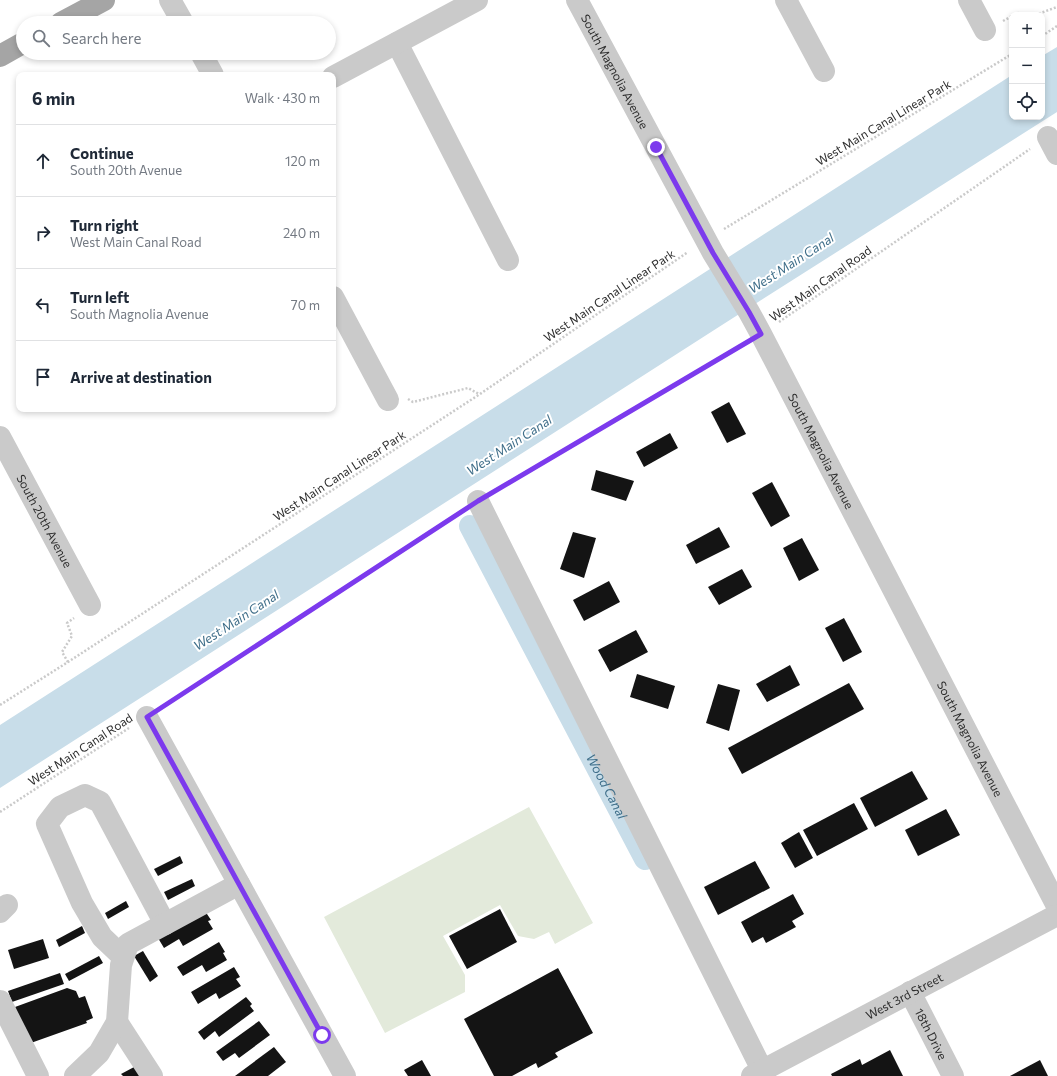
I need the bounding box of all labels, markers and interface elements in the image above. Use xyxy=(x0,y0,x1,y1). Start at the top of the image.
street label: South Magnolia Avenue xyxy=(579,12,652,131)
map controls xyxy=(1009,12,1045,120)
button: + xyxy=(1009,12,1045,48)
search box xyxy=(16,16,336,60)
icon: search xyxy=(30,27,52,49)
text: Search here xyxy=(62,29,141,47)
button: − xyxy=(1009,48,1045,84)
street label: West Main Canal Linear Park xyxy=(813,76,953,168)
button: locate xyxy=(1009,84,1045,120)
text: 6 min xyxy=(32,88,75,109)
text: Walk · 430 m xyxy=(245,90,320,106)
route end xyxy=(647,138,665,156)
text: Continue xyxy=(70,144,134,162)
icon: ahead xyxy=(32,150,54,172)
text: 120 m xyxy=(285,153,320,169)
text: South 20th Avenue xyxy=(70,162,182,178)
text: Turn right xyxy=(70,216,139,234)
icon: right xyxy=(32,222,54,244)
text: 240 m xyxy=(283,225,320,241)
water label: West Main Canal xyxy=(745,229,837,297)
text: West Main Canal Road xyxy=(70,234,201,250)
street label: West Main Canal Road xyxy=(766,242,874,324)
street label: West Main Canal Linear Park xyxy=(541,246,678,344)
text: Turn left xyxy=(70,288,129,306)
icon: left xyxy=(32,294,54,316)
text: 70 m xyxy=(291,297,320,313)
text: South Magnolia Avenue xyxy=(70,306,209,322)
icon: arrive xyxy=(32,366,54,388)
text: Arrive at destination xyxy=(70,368,212,386)
street label: South Magnolia Avenue xyxy=(786,391,857,511)
water label: West Main Canal xyxy=(463,411,555,479)
street label: West Main Canal Linear Park xyxy=(270,427,408,523)
street label: South 20th Avenue xyxy=(14,472,76,570)
water label: West Main Canal xyxy=(190,586,282,654)
street label: South Magnolia Avenue xyxy=(935,679,1006,799)
street label: West Main Canal Road xyxy=(25,710,135,788)
water label: Wood Canal xyxy=(583,751,631,822)
street label: West 3rd Street xyxy=(863,970,945,1022)
street label: 18th Drive xyxy=(913,1006,950,1062)
route start xyxy=(313,1026,331,1044)

